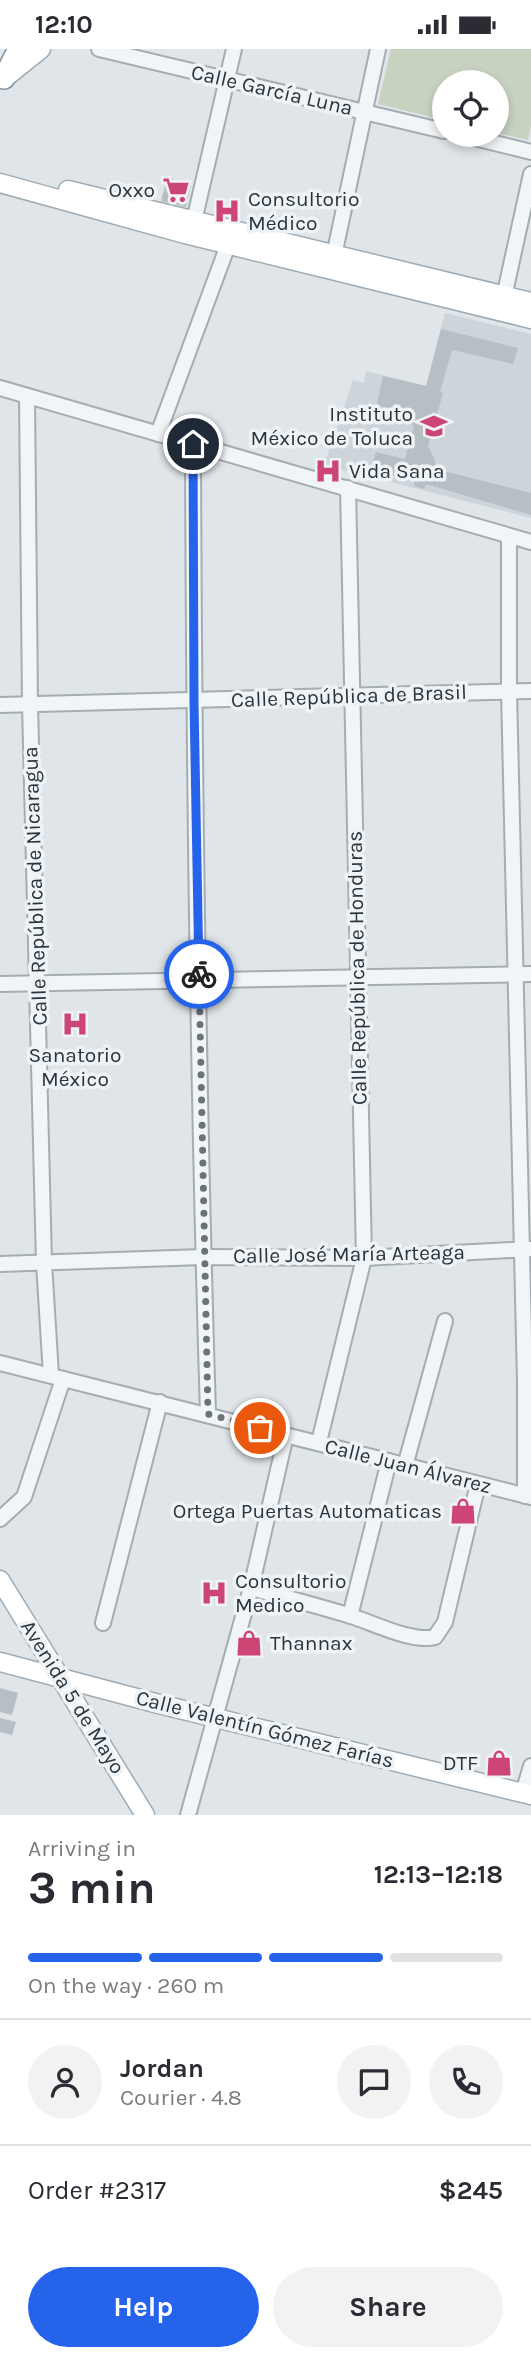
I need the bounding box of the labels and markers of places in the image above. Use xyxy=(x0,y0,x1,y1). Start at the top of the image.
supermarket icon: Oxxo xyxy=(161,175,191,205)
place label: Oxxo xyxy=(108,178,155,202)
place label: Consultorio Médico xyxy=(248,187,359,235)
hospital icon: Consultorio Médico xyxy=(212,196,242,226)
place label: Instituto México de Toluca xyxy=(251,402,413,450)
school or university icon: Instituto México de Toluca xyxy=(419,411,449,441)
pin xyxy=(163,414,223,474)
hospital icon: Vida Sana xyxy=(313,456,343,486)
place label: Vida Sana xyxy=(349,459,445,483)
hospital icon: Sanatorio México xyxy=(60,1009,90,1039)
place label: Sanatorio México xyxy=(28,1043,122,1091)
pin xyxy=(230,1398,290,1458)
shop icon: Ortega Puertas Automaticas xyxy=(448,1496,478,1526)
place label: Ortega Puertas Automaticas xyxy=(173,1499,442,1523)
place label: Consultorio Medico xyxy=(235,1569,346,1617)
hospital icon: Consultorio Medico xyxy=(199,1578,229,1608)
shop icon: Thannax xyxy=(234,1628,264,1658)
place label: Thannax xyxy=(270,1631,353,1655)
shop icon: DTF xyxy=(484,1748,514,1778)
place label: DTF xyxy=(443,1751,478,1775)

